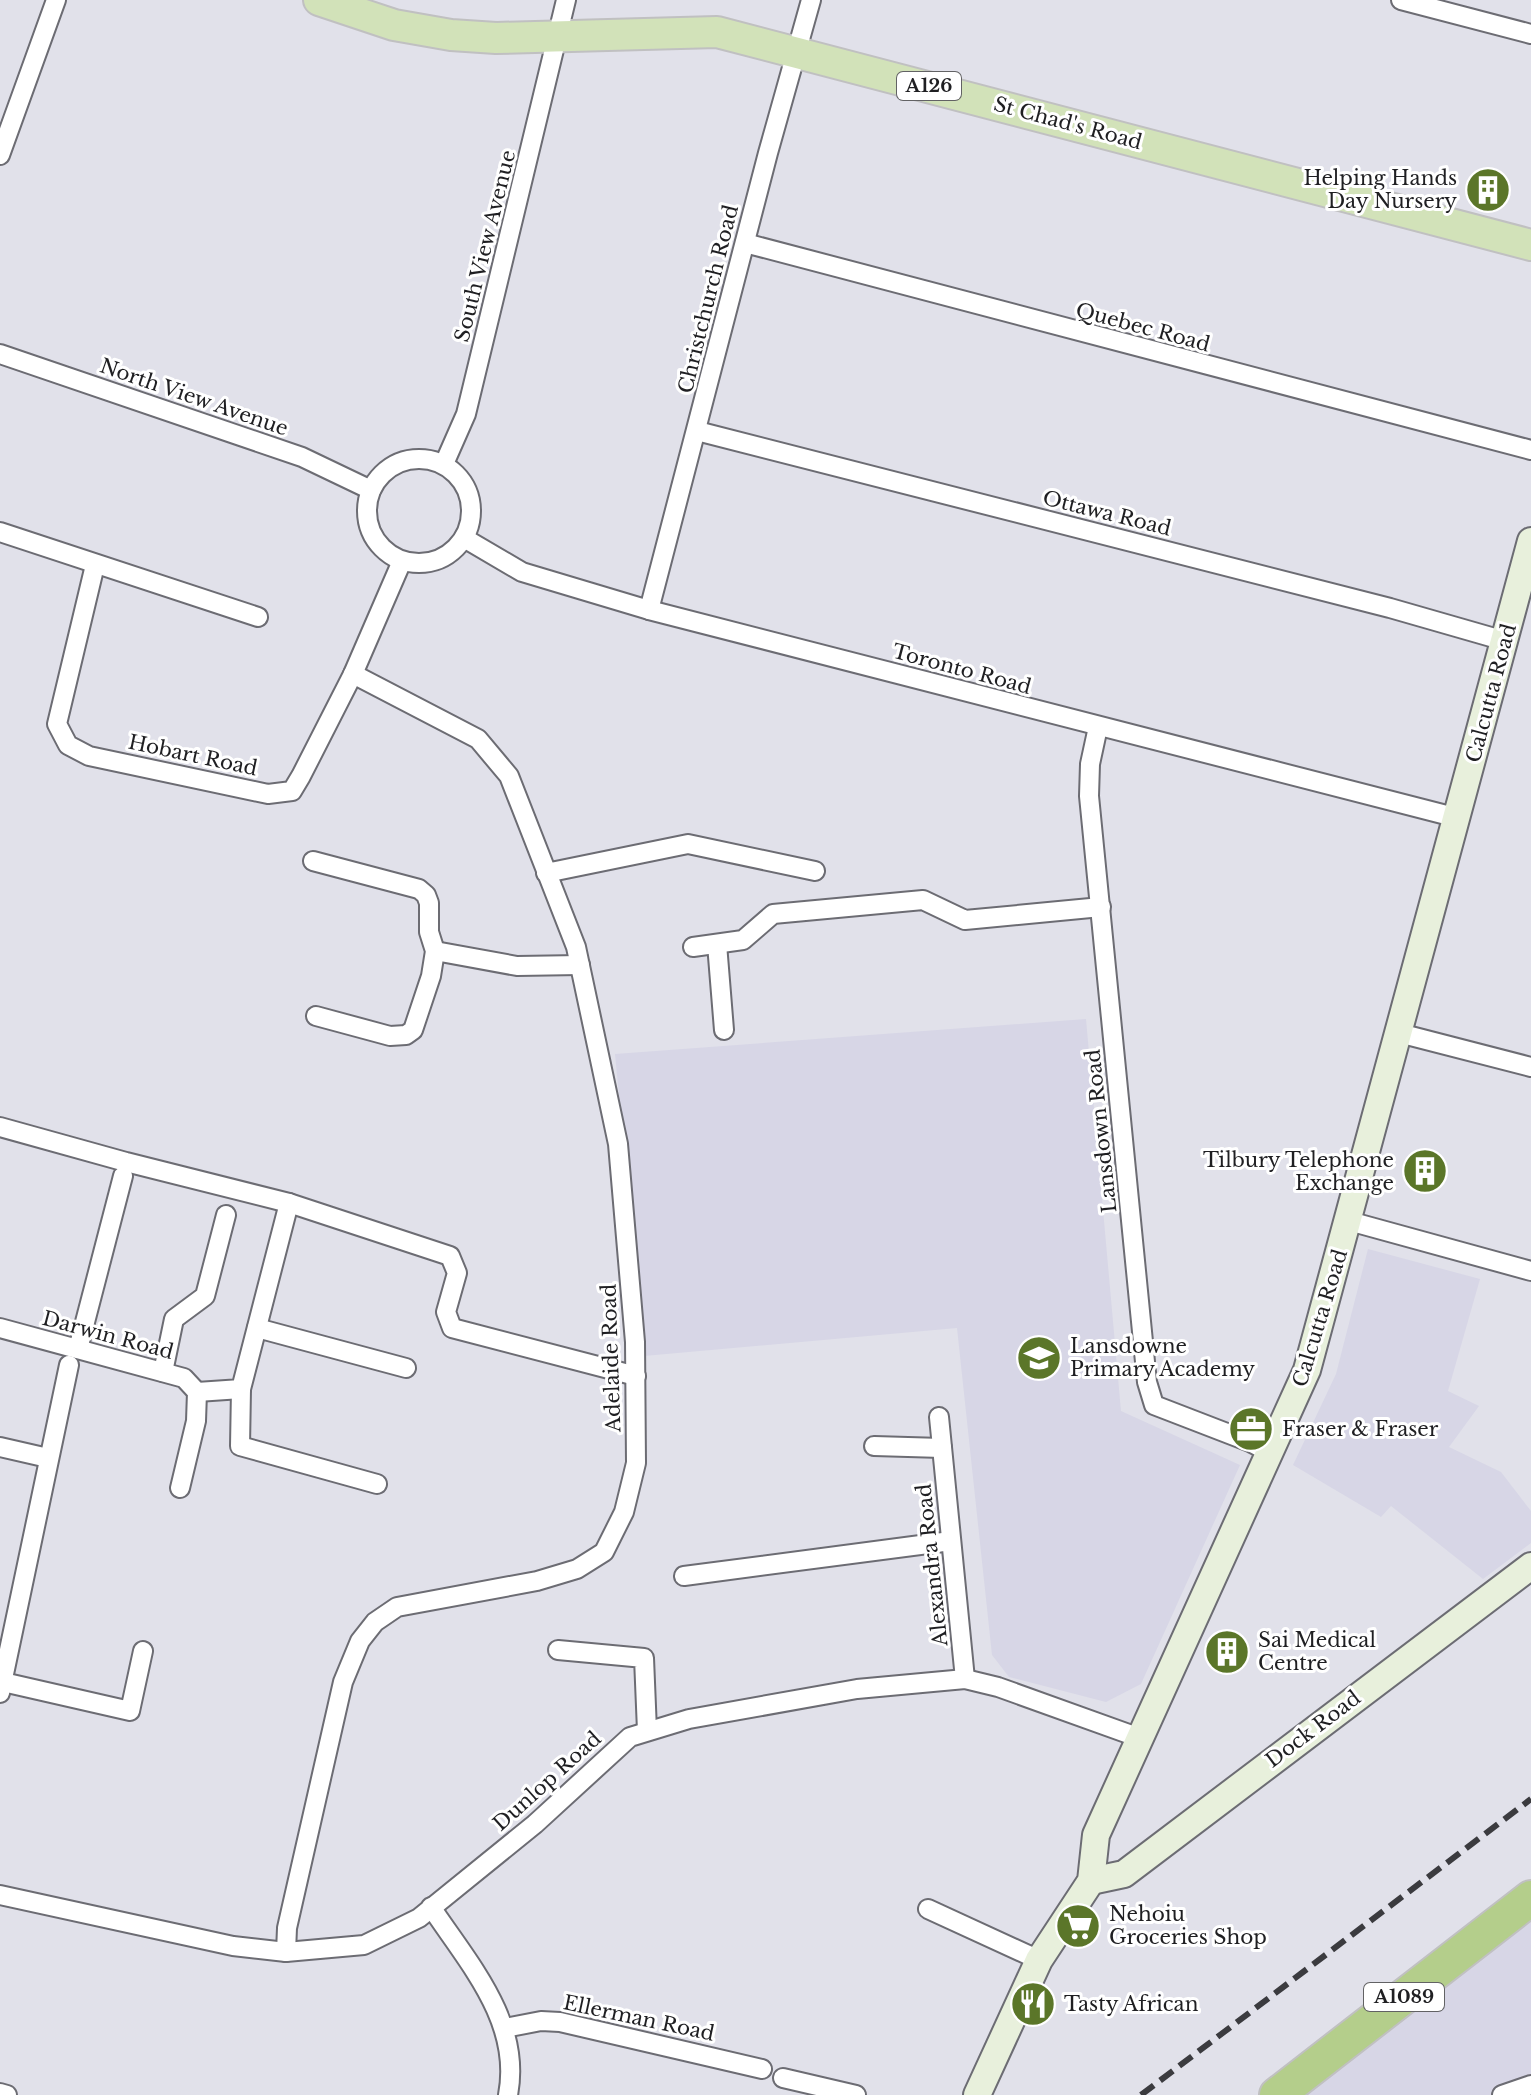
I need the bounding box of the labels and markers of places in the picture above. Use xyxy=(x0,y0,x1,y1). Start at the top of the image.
place label: Helping Hands Day Nursery xyxy=(1303,166,1457,213)
building icon: Helping Hands Day Nursery xyxy=(1464,166,1512,214)
building icon: Tilbury Telephone Exchange xyxy=(1401,1147,1449,1195)
place label: Tilbury Telephone Exchange xyxy=(1203,1148,1394,1195)
school or university icon: Lansdowne Primary Academy xyxy=(1015,1334,1063,1382)
place label: Lansdowne Primary Academy xyxy=(1070,1334,1255,1381)
office icon: Fraser & Fraser xyxy=(1227,1405,1275,1453)
place label: Fraser & Fraser xyxy=(1282,1417,1439,1441)
building icon: Sai Medical Centre xyxy=(1203,1628,1251,1676)
place label: Sai Medical Centre xyxy=(1258,1628,1376,1675)
supermarket icon: Nehoiu Groceries Shop xyxy=(1054,1902,1102,1950)
place label: Nehoiu Groceries Shop xyxy=(1109,1902,1267,1949)
restaurant icon: Tasty African xyxy=(1009,1980,1057,2028)
place label: Tasty African xyxy=(1064,1992,1199,2016)

